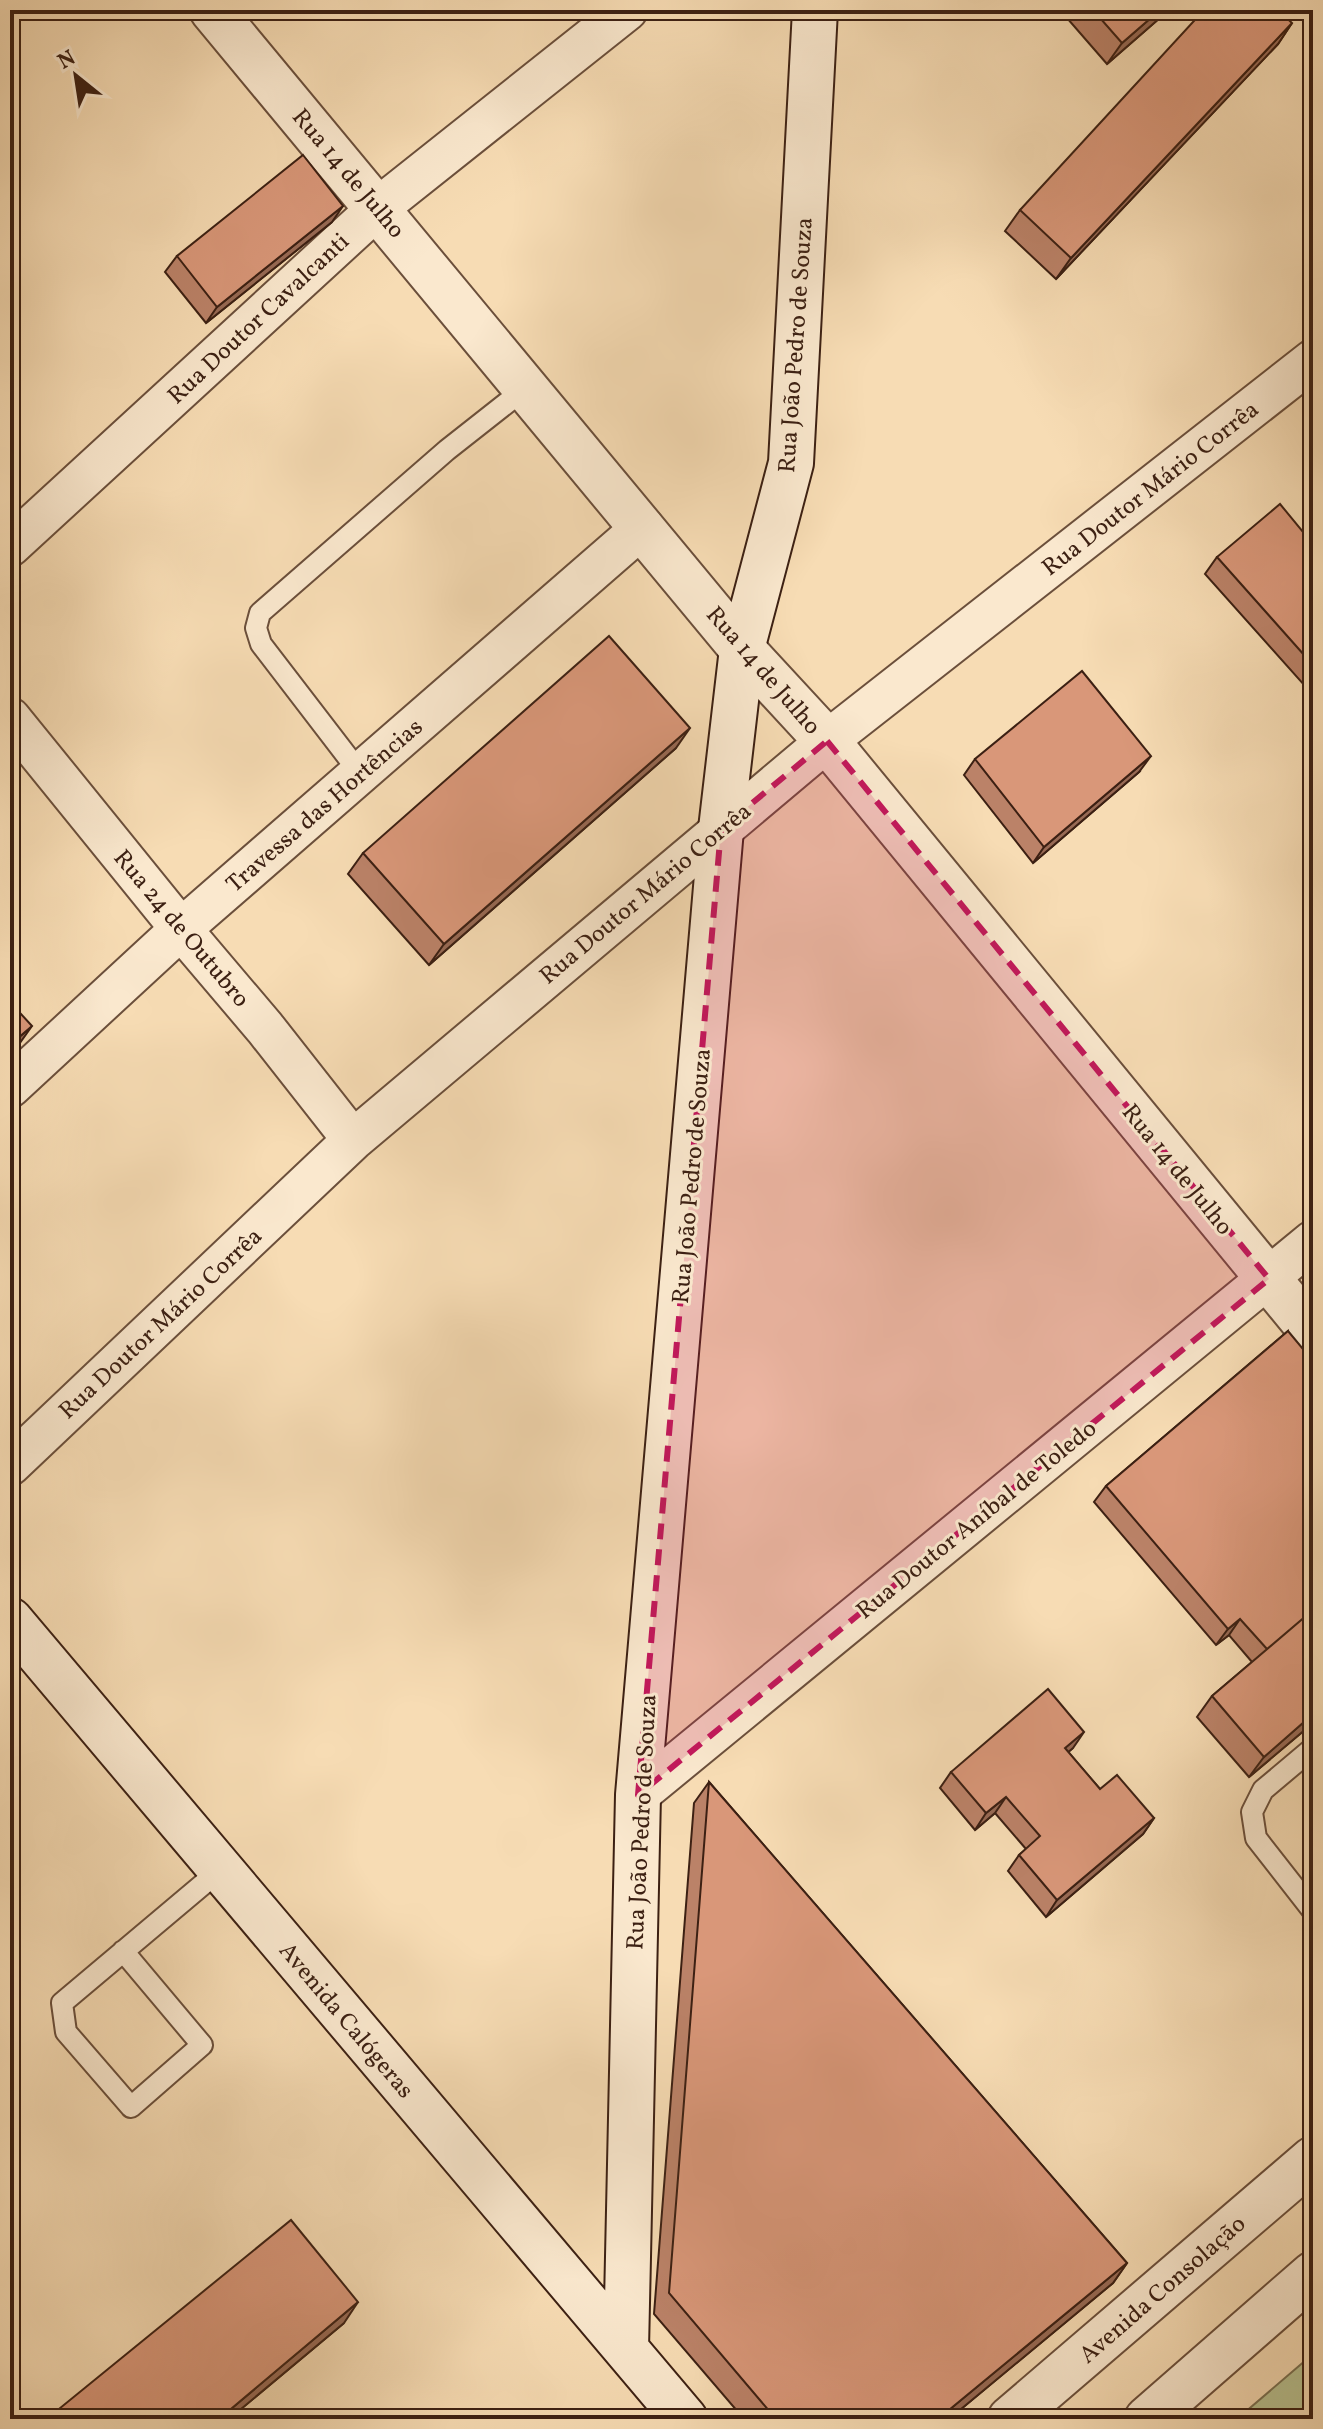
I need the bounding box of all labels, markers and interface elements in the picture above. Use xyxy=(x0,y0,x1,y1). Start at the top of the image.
north arrow xyxy=(36,36,116,116)
text: N xyxy=(53,43,82,78)
street label: Rua 14 de Julho xyxy=(283,102,412,247)
street label: Rua João Pedro de Souza xyxy=(771,216,823,474)
street label: Rua Doutor Cavalcanti xyxy=(161,226,358,413)
street label: Rua Doutor Mário Corrêa xyxy=(1035,394,1267,585)
street label: Rua 14 de Julho xyxy=(697,600,828,743)
street label: Travessa das Hortências xyxy=(219,711,431,902)
street label: Rua Doutor Mário Corrêa xyxy=(533,796,760,993)
street label: Rua 24 de Outubro xyxy=(104,843,257,1016)
street label: Rua João Pedro de Souza xyxy=(665,1047,721,1305)
street label: Rua 14 de Julho xyxy=(1113,1097,1240,1243)
street label: Rua Doutor Mário Corrêa xyxy=(52,1221,271,1428)
street label: Rua Doutor Aníbal de Toledo xyxy=(850,1413,1105,1628)
street label: Rua João Pedro de Souza xyxy=(619,1693,667,1951)
street label: Avenida Calógeras xyxy=(270,1936,421,2107)
street label: Avenida Consolação xyxy=(1072,2208,1254,2373)

